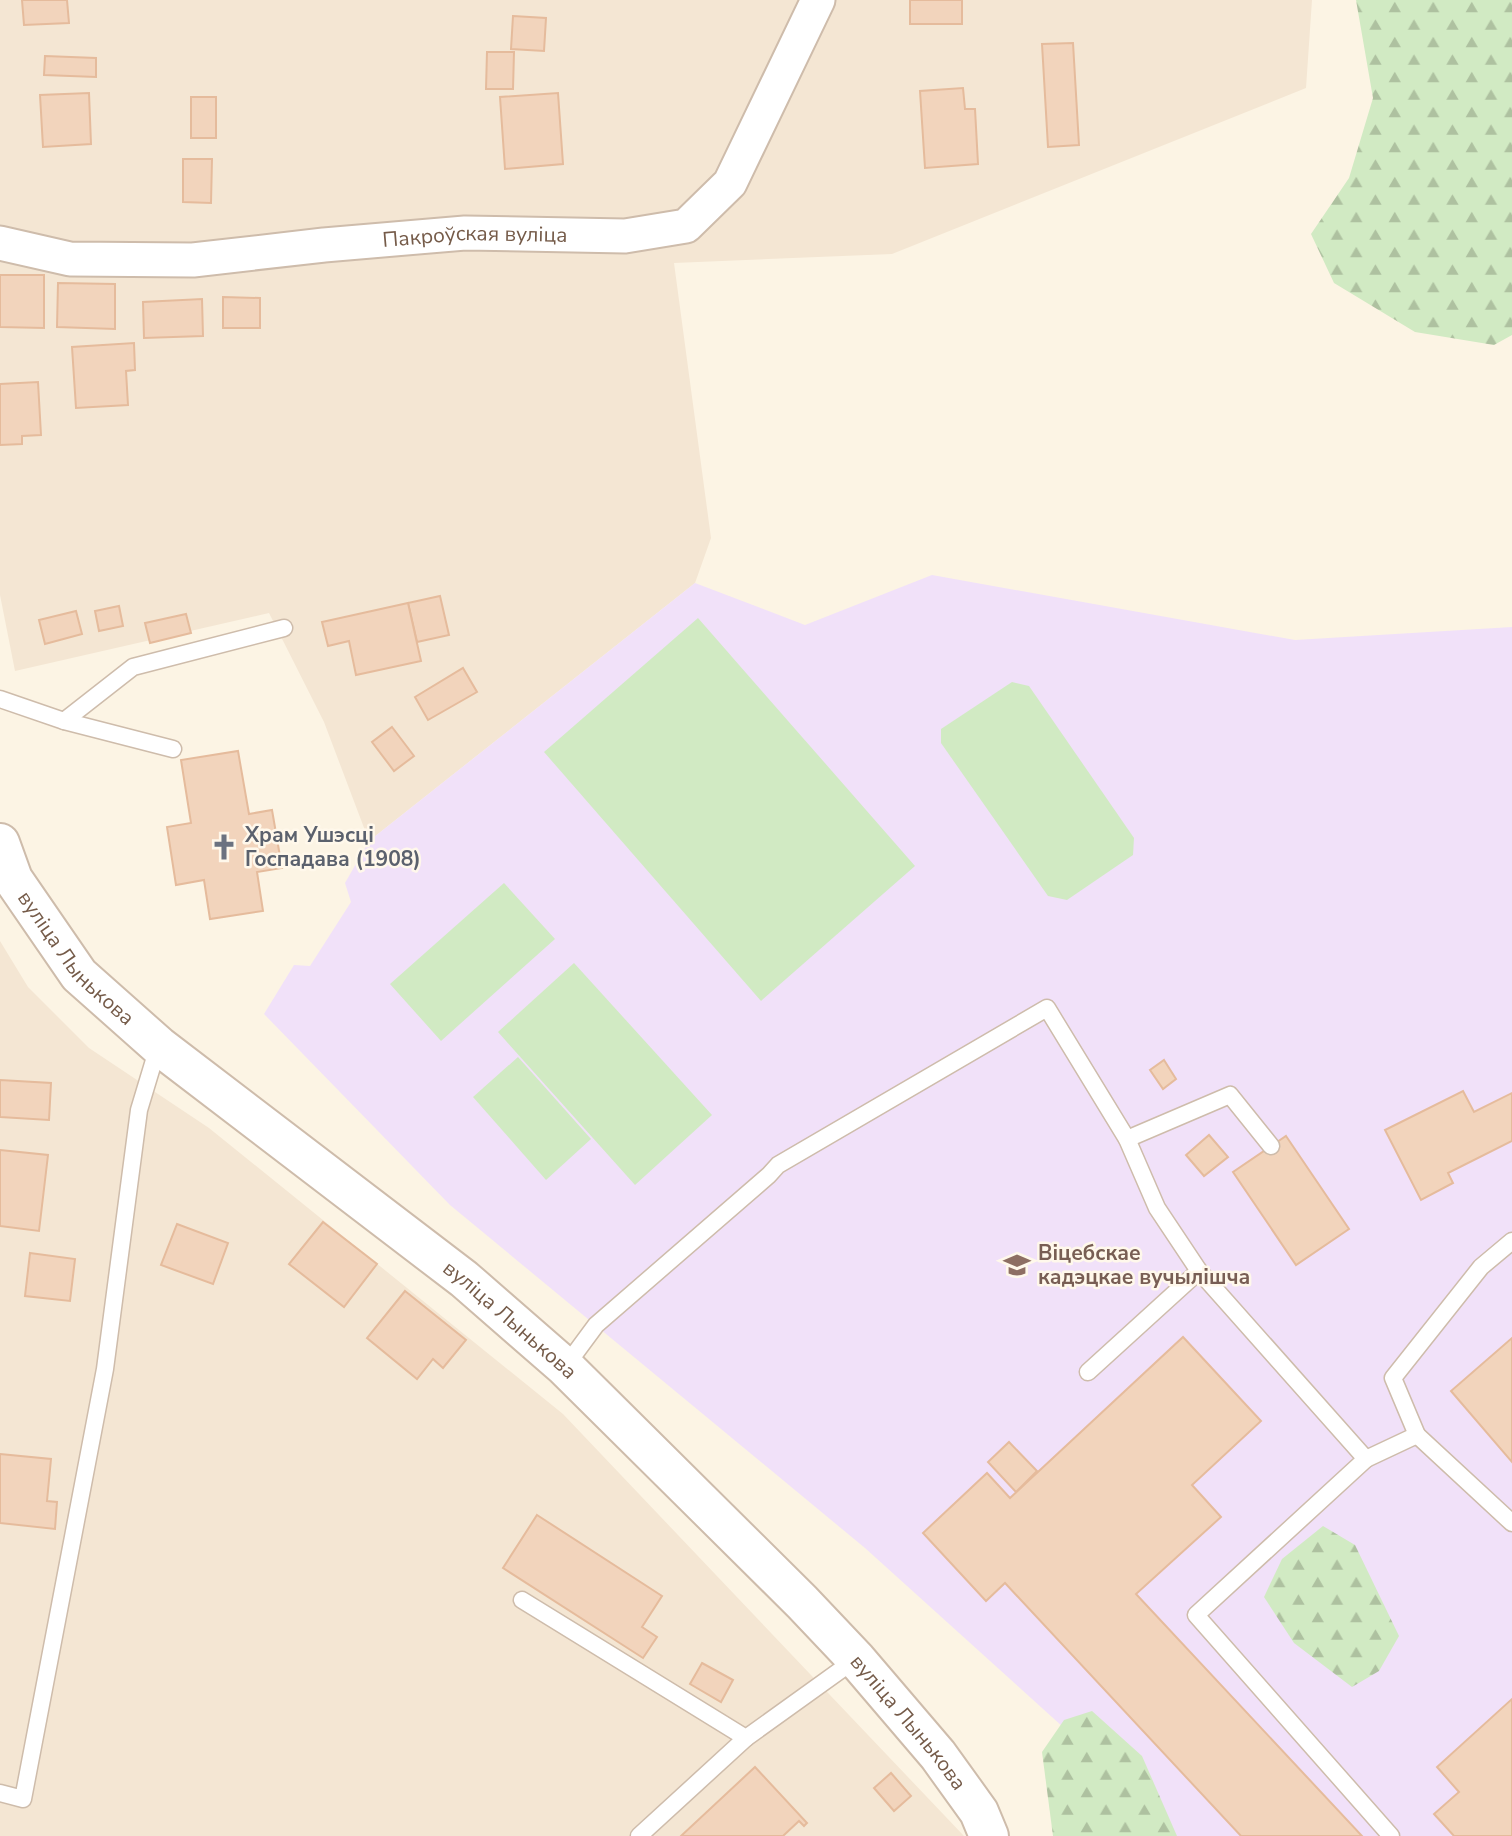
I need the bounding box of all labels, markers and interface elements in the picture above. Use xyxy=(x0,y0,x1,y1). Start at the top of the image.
street label: Пакроўская вуліца xyxy=(381,219,568,254)
place label: Храм Ушэсці Госпадава (1908) xyxy=(244,821,421,873)
church icon: Храм Ушэсці Госпадава (1908) xyxy=(209,832,239,862)
street label: вуліца Лынькова xyxy=(11,885,140,1032)
place label: Віцебскае кадэцкае вучылішча xyxy=(1038,1239,1250,1291)
school or university icon: Віцебскае кадэцкае вучылішча xyxy=(1002,1250,1032,1280)
street label: вуліца Лынькова xyxy=(437,1254,583,1385)
street label: вуліца Лынькова xyxy=(844,1648,973,1796)

